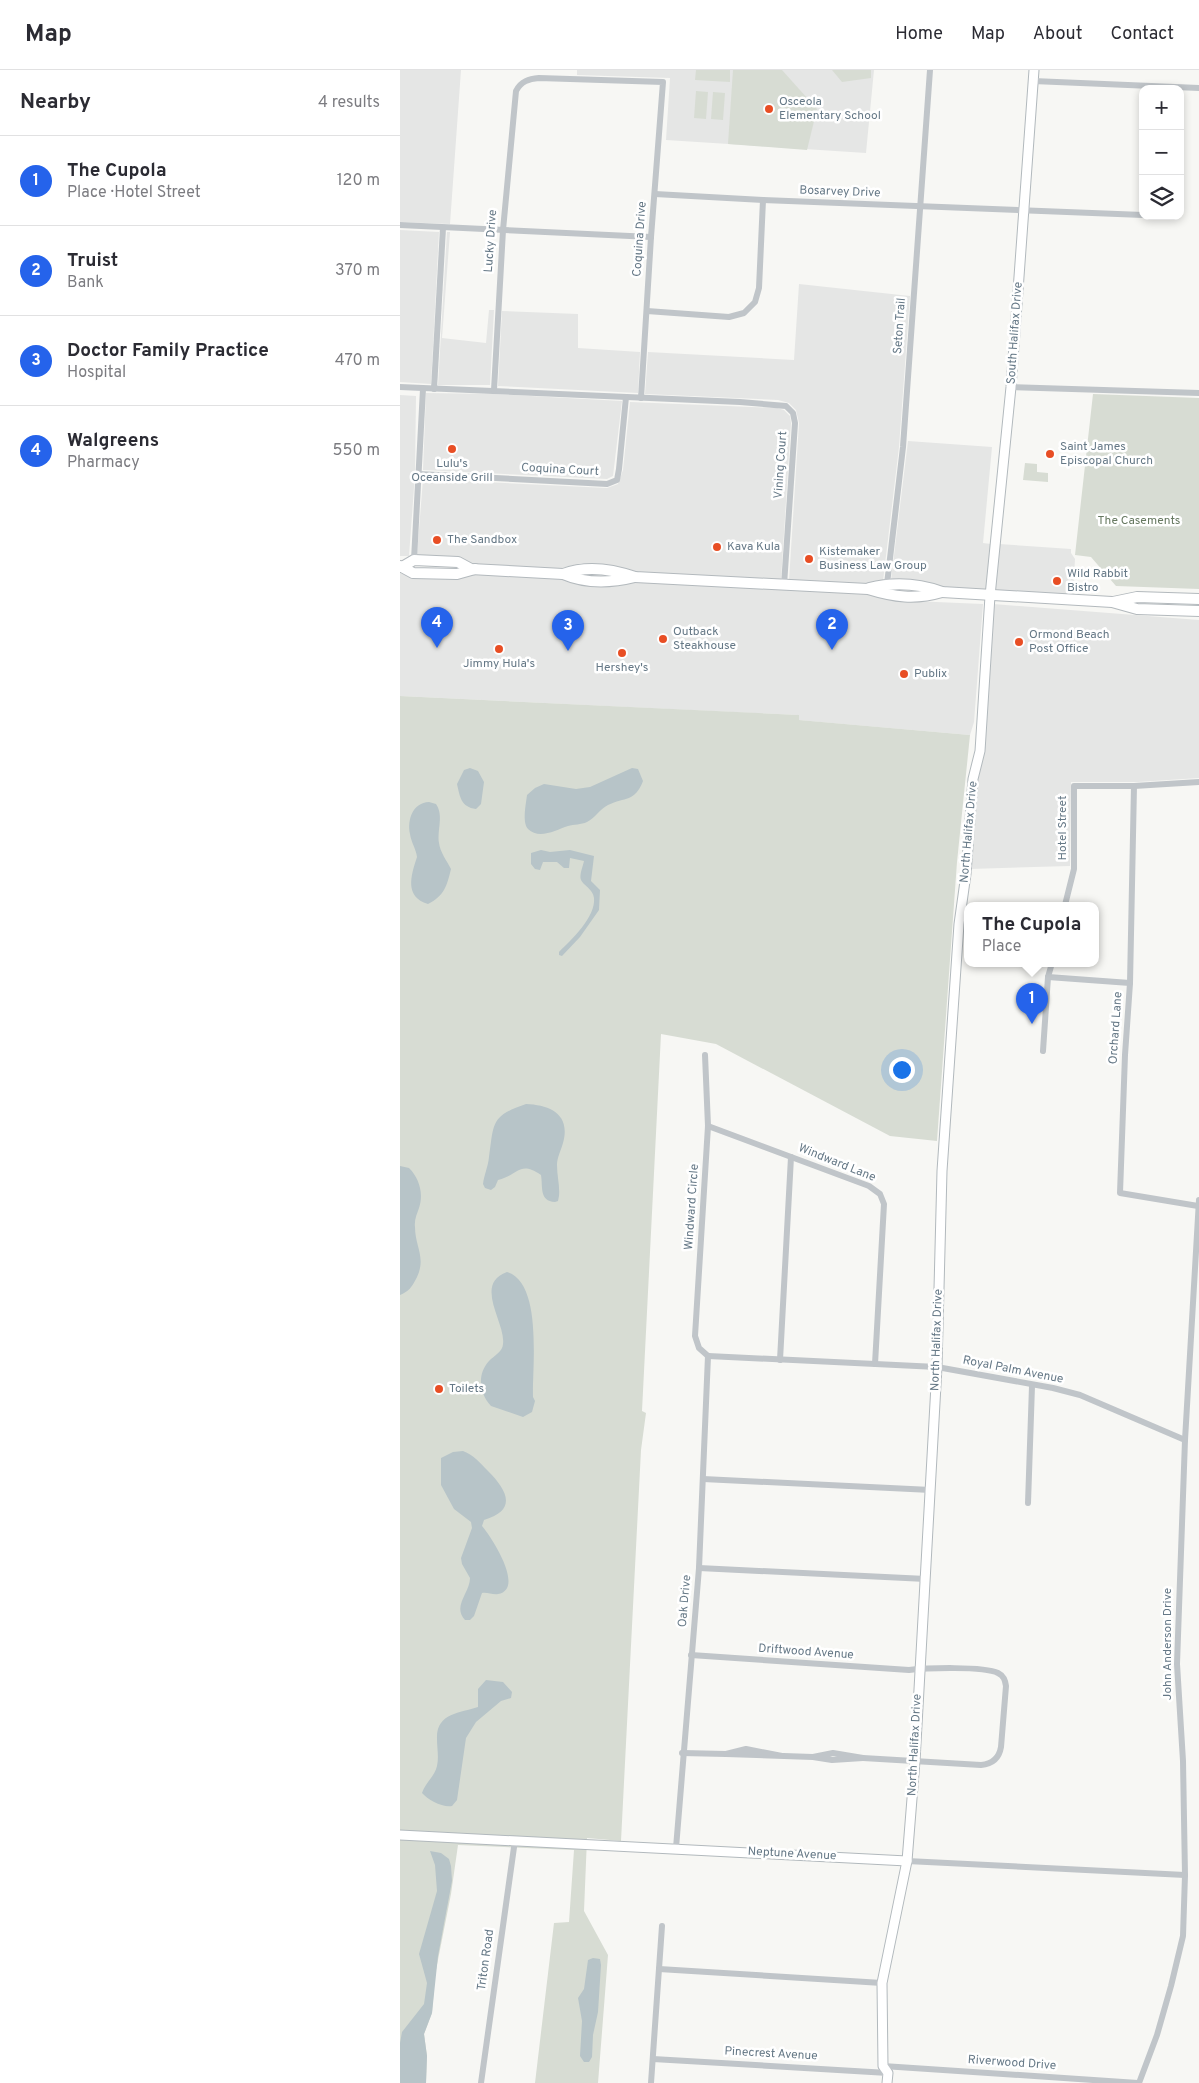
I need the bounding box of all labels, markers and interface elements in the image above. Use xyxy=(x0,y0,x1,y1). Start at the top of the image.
text: Map xyxy=(25,20,72,50)
text: Home xyxy=(895,23,943,46)
text: Map xyxy=(971,23,1005,46)
text: About xyxy=(1033,23,1082,46)
text: Contact xyxy=(1110,23,1174,46)
map controls xyxy=(1139,85,1184,220)
button: + xyxy=(1139,85,1184,130)
text: Nearby xyxy=(20,89,91,116)
text: 4 results xyxy=(318,93,380,113)
place label: Osceola Elementary School xyxy=(779,94,881,124)
marker: Osceola Elementary School xyxy=(763,103,775,115)
button: − xyxy=(1139,130,1184,175)
text: The Cupola xyxy=(67,159,166,183)
text: 1 xyxy=(33,171,39,191)
text: 120 m xyxy=(337,171,380,191)
button: layers xyxy=(1139,175,1184,220)
text: Place · Hotel Street xyxy=(67,183,201,203)
street label: Bosarvey Drive xyxy=(799,183,881,201)
street label: Coquina Drive xyxy=(629,201,651,277)
street label: Lucky Drive xyxy=(481,209,501,273)
text: Truist xyxy=(67,249,118,273)
text: 2 xyxy=(31,261,41,281)
text: 370 m xyxy=(335,261,380,281)
text: Bank xyxy=(67,273,104,293)
street label: South Halifax Drive xyxy=(1003,281,1027,385)
street label: Seton Trail xyxy=(890,297,910,355)
text: Doctor Family Practice xyxy=(67,339,269,363)
text: 3 xyxy=(31,351,41,371)
text: 470 m xyxy=(335,351,380,371)
text: Hospital xyxy=(67,363,126,383)
text: Walgreens xyxy=(67,429,159,453)
street label: Vining Court xyxy=(771,431,791,499)
place label: Saint James Episcopal Church xyxy=(1060,439,1153,469)
text: 4 xyxy=(31,441,41,461)
text: 550 m xyxy=(333,441,380,461)
marker: Lulu's Oceanside Grill xyxy=(446,443,458,455)
marker: Saint James Episcopal Church xyxy=(1044,448,1056,460)
text: Pharmacy xyxy=(67,453,140,473)
place label: Lulu's Oceanside Grill xyxy=(411,456,493,486)
street label: Coquina Court xyxy=(521,460,599,480)
park label: The Casements xyxy=(1098,513,1180,529)
place label: The Sandbox xyxy=(447,532,517,548)
marker: The Sandbox xyxy=(431,534,443,546)
place label: Kava Kula xyxy=(727,539,780,555)
marker: Kava Kula xyxy=(711,541,723,553)
place label: Kistemaker Business Law Group xyxy=(819,544,927,574)
marker: Kistemaker Business Law Group xyxy=(803,553,815,565)
place label: Wild Rabbit Bistro xyxy=(1067,566,1128,596)
marker: Wild Rabbit Bistro xyxy=(1051,575,1063,587)
pin: 4 xyxy=(421,607,453,648)
pin: 2 xyxy=(816,609,848,650)
pin: 3 xyxy=(552,610,584,651)
place label: Outback Steakhouse xyxy=(673,624,736,654)
place label: Ormond Beach Post Office xyxy=(1029,627,1110,657)
marker: Outback Steakhouse xyxy=(657,633,669,645)
marker: Ormond Beach Post Office xyxy=(1013,636,1025,648)
marker: Jimmy Hula's xyxy=(493,643,505,655)
marker: Hershey's xyxy=(616,647,628,659)
place label: Jimmy Hula's xyxy=(463,656,535,672)
place label: Hershey's xyxy=(596,660,648,676)
place label: Publix xyxy=(914,666,947,682)
marker: Publix xyxy=(898,668,910,680)
street label: North Halifax Drive xyxy=(957,780,981,884)
street label: Hotel Street xyxy=(1055,796,1071,860)
popup xyxy=(964,902,1099,967)
text: The Cupola xyxy=(982,913,1081,937)
text: Place xyxy=(982,937,1021,957)
pin: 1 xyxy=(1016,983,1048,1024)
street label: Orchard Lane xyxy=(1105,991,1127,1065)
your location xyxy=(889,1057,915,1083)
street label: Windward Lane xyxy=(796,1140,878,1186)
street label: Windward Circle xyxy=(681,1163,703,1251)
street label: North Halifax Drive xyxy=(927,1289,947,1391)
street label: Royal Palm Avenue xyxy=(961,1352,1065,1388)
place label: Toilets xyxy=(449,1381,484,1397)
marker: Toilets xyxy=(433,1383,445,1395)
street label: Oak Drive xyxy=(675,1574,695,1628)
street label: John Anderson Drive xyxy=(1160,1588,1176,1700)
street label: Driftwood Avenue xyxy=(758,1641,854,1663)
street label: North Halifax Drive xyxy=(904,1693,926,1797)
street label: Neptune Avenue xyxy=(747,1844,837,1864)
street label: Triton Road xyxy=(474,1928,498,1992)
street label: Pinecrest Avenue xyxy=(724,2044,818,2064)
street label: Riverwood Drive xyxy=(967,2052,1057,2074)

